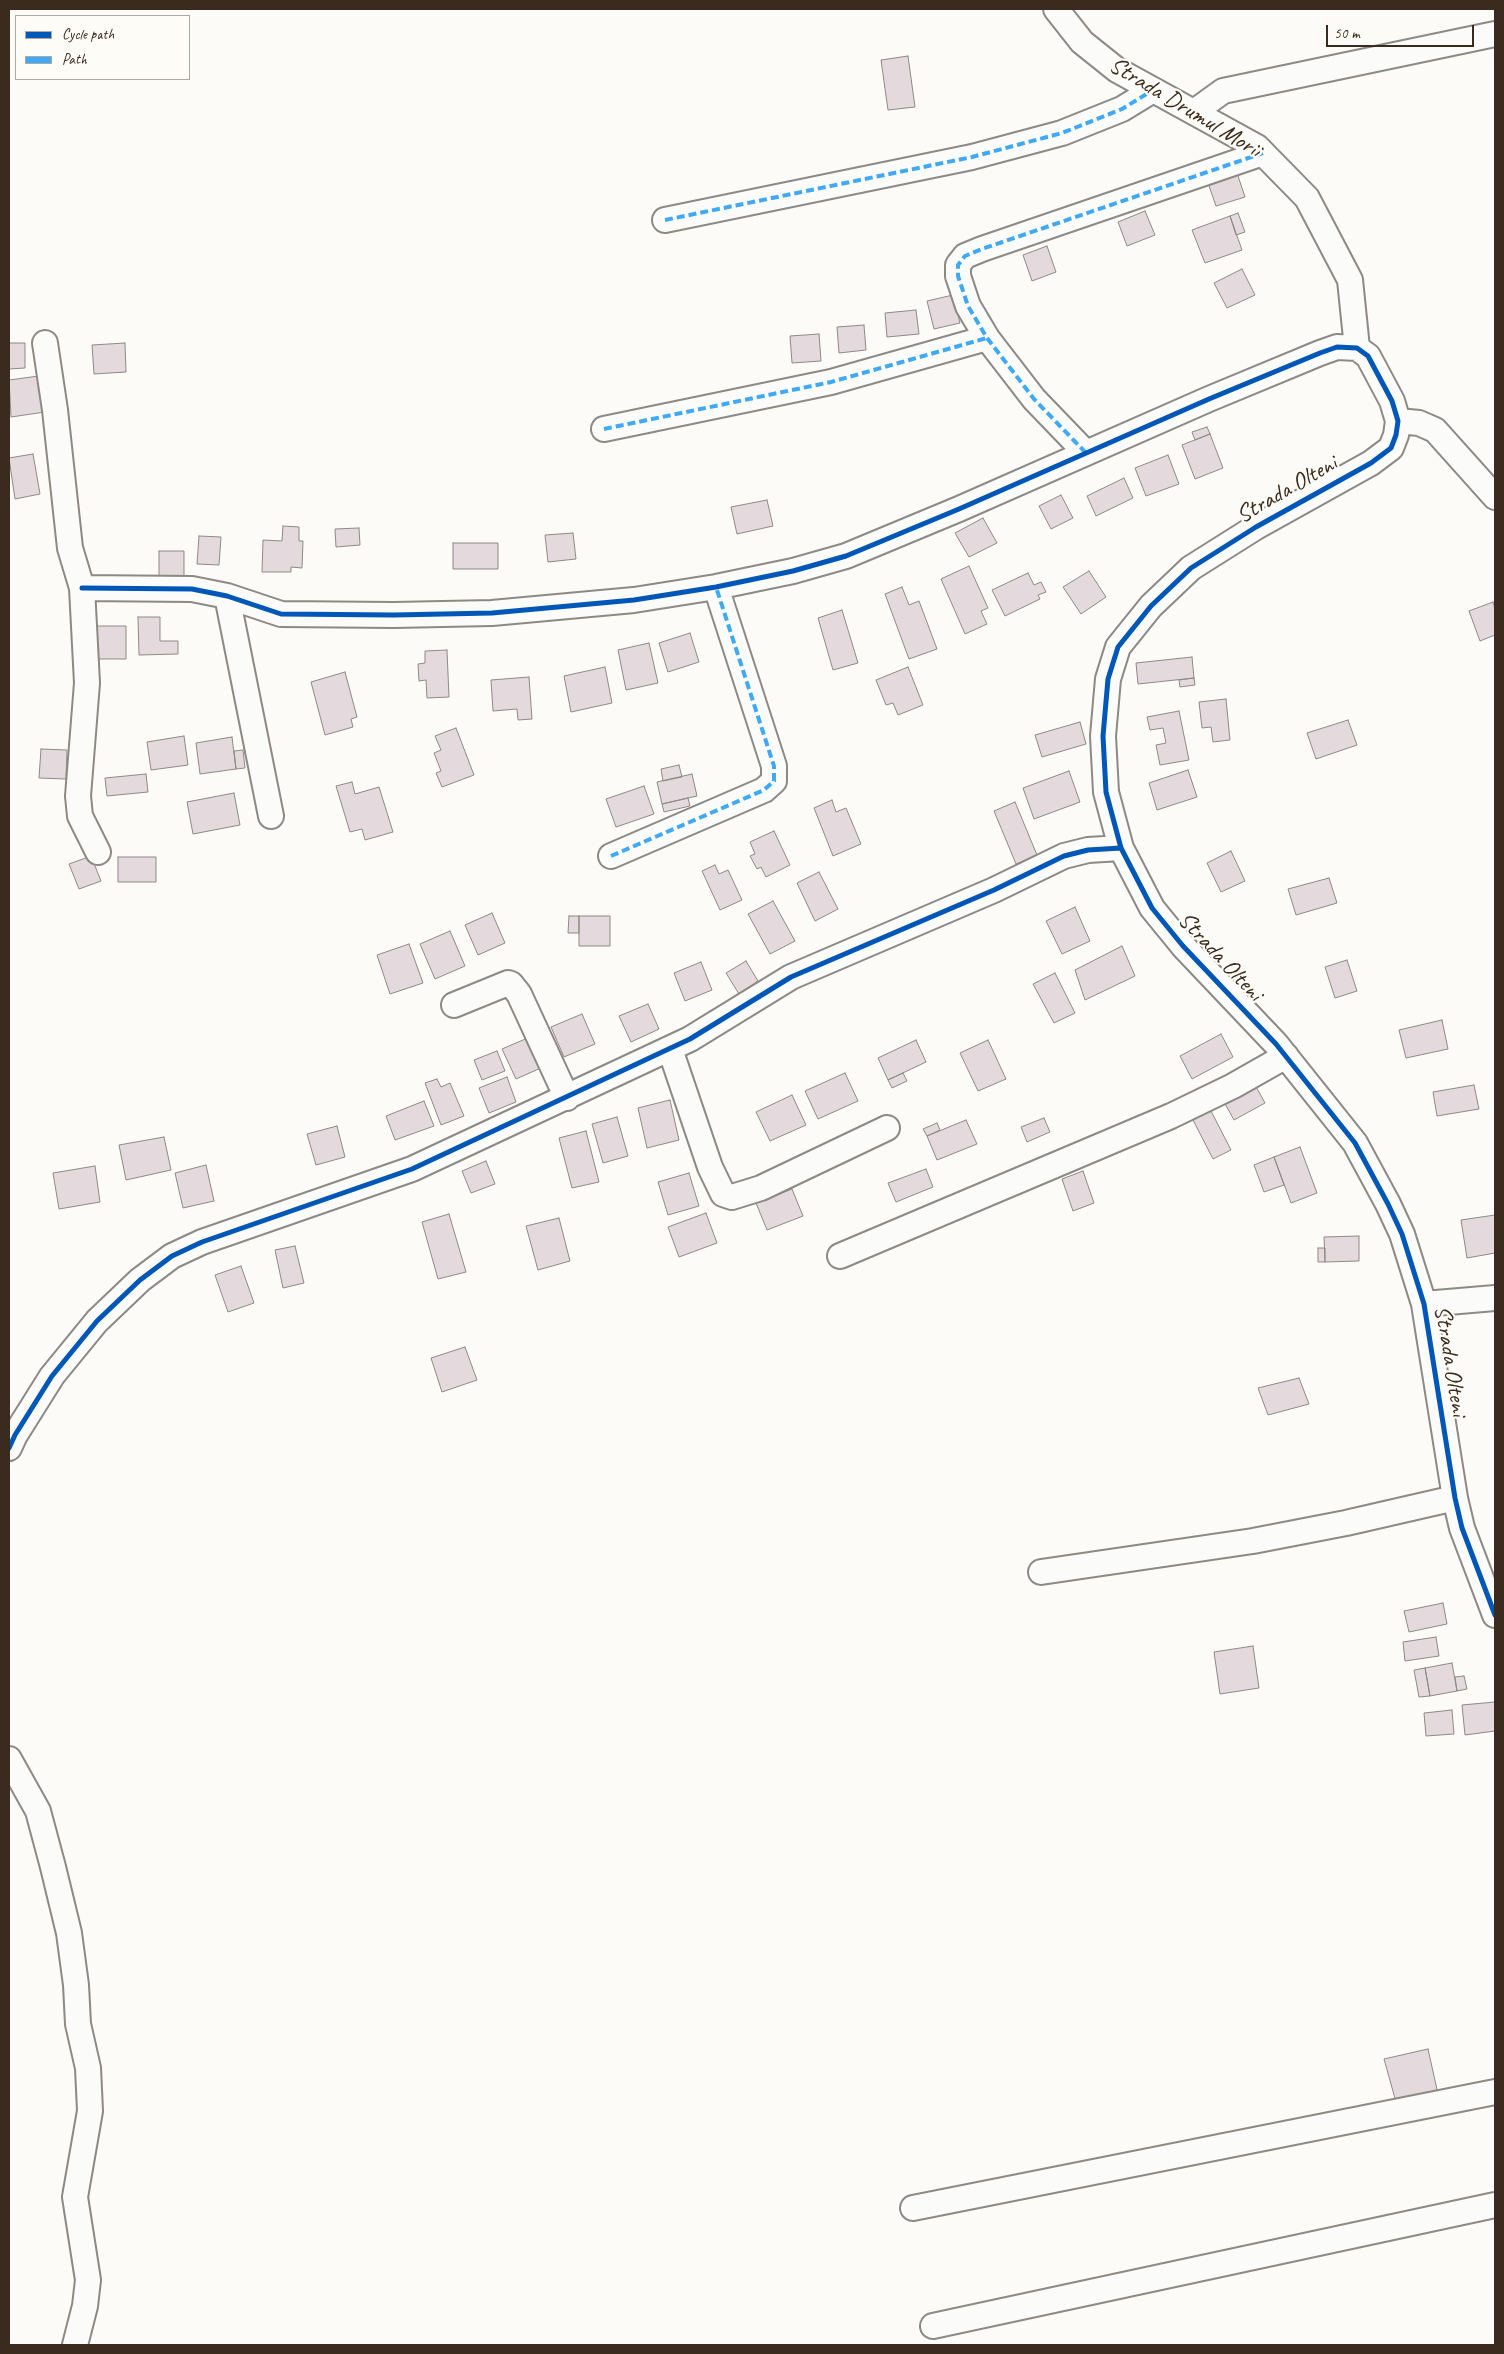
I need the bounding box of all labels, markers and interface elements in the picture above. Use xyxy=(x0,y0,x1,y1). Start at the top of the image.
legend xyxy=(15,15,190,80)
scale bar xyxy=(1329,15,1476,47)
text: 50 m xyxy=(1334,24,1360,43)
text: Cycle path xyxy=(62,25,114,44)
text: Path xyxy=(62,50,87,69)
street label: Strada Drumul Morii xyxy=(1104,51,1266,165)
street label: Strada Olteni xyxy=(1231,450,1343,530)
street label: Strada Olteni xyxy=(1171,906,1269,1008)
street label: Strada Olteni xyxy=(1427,1304,1473,1418)

